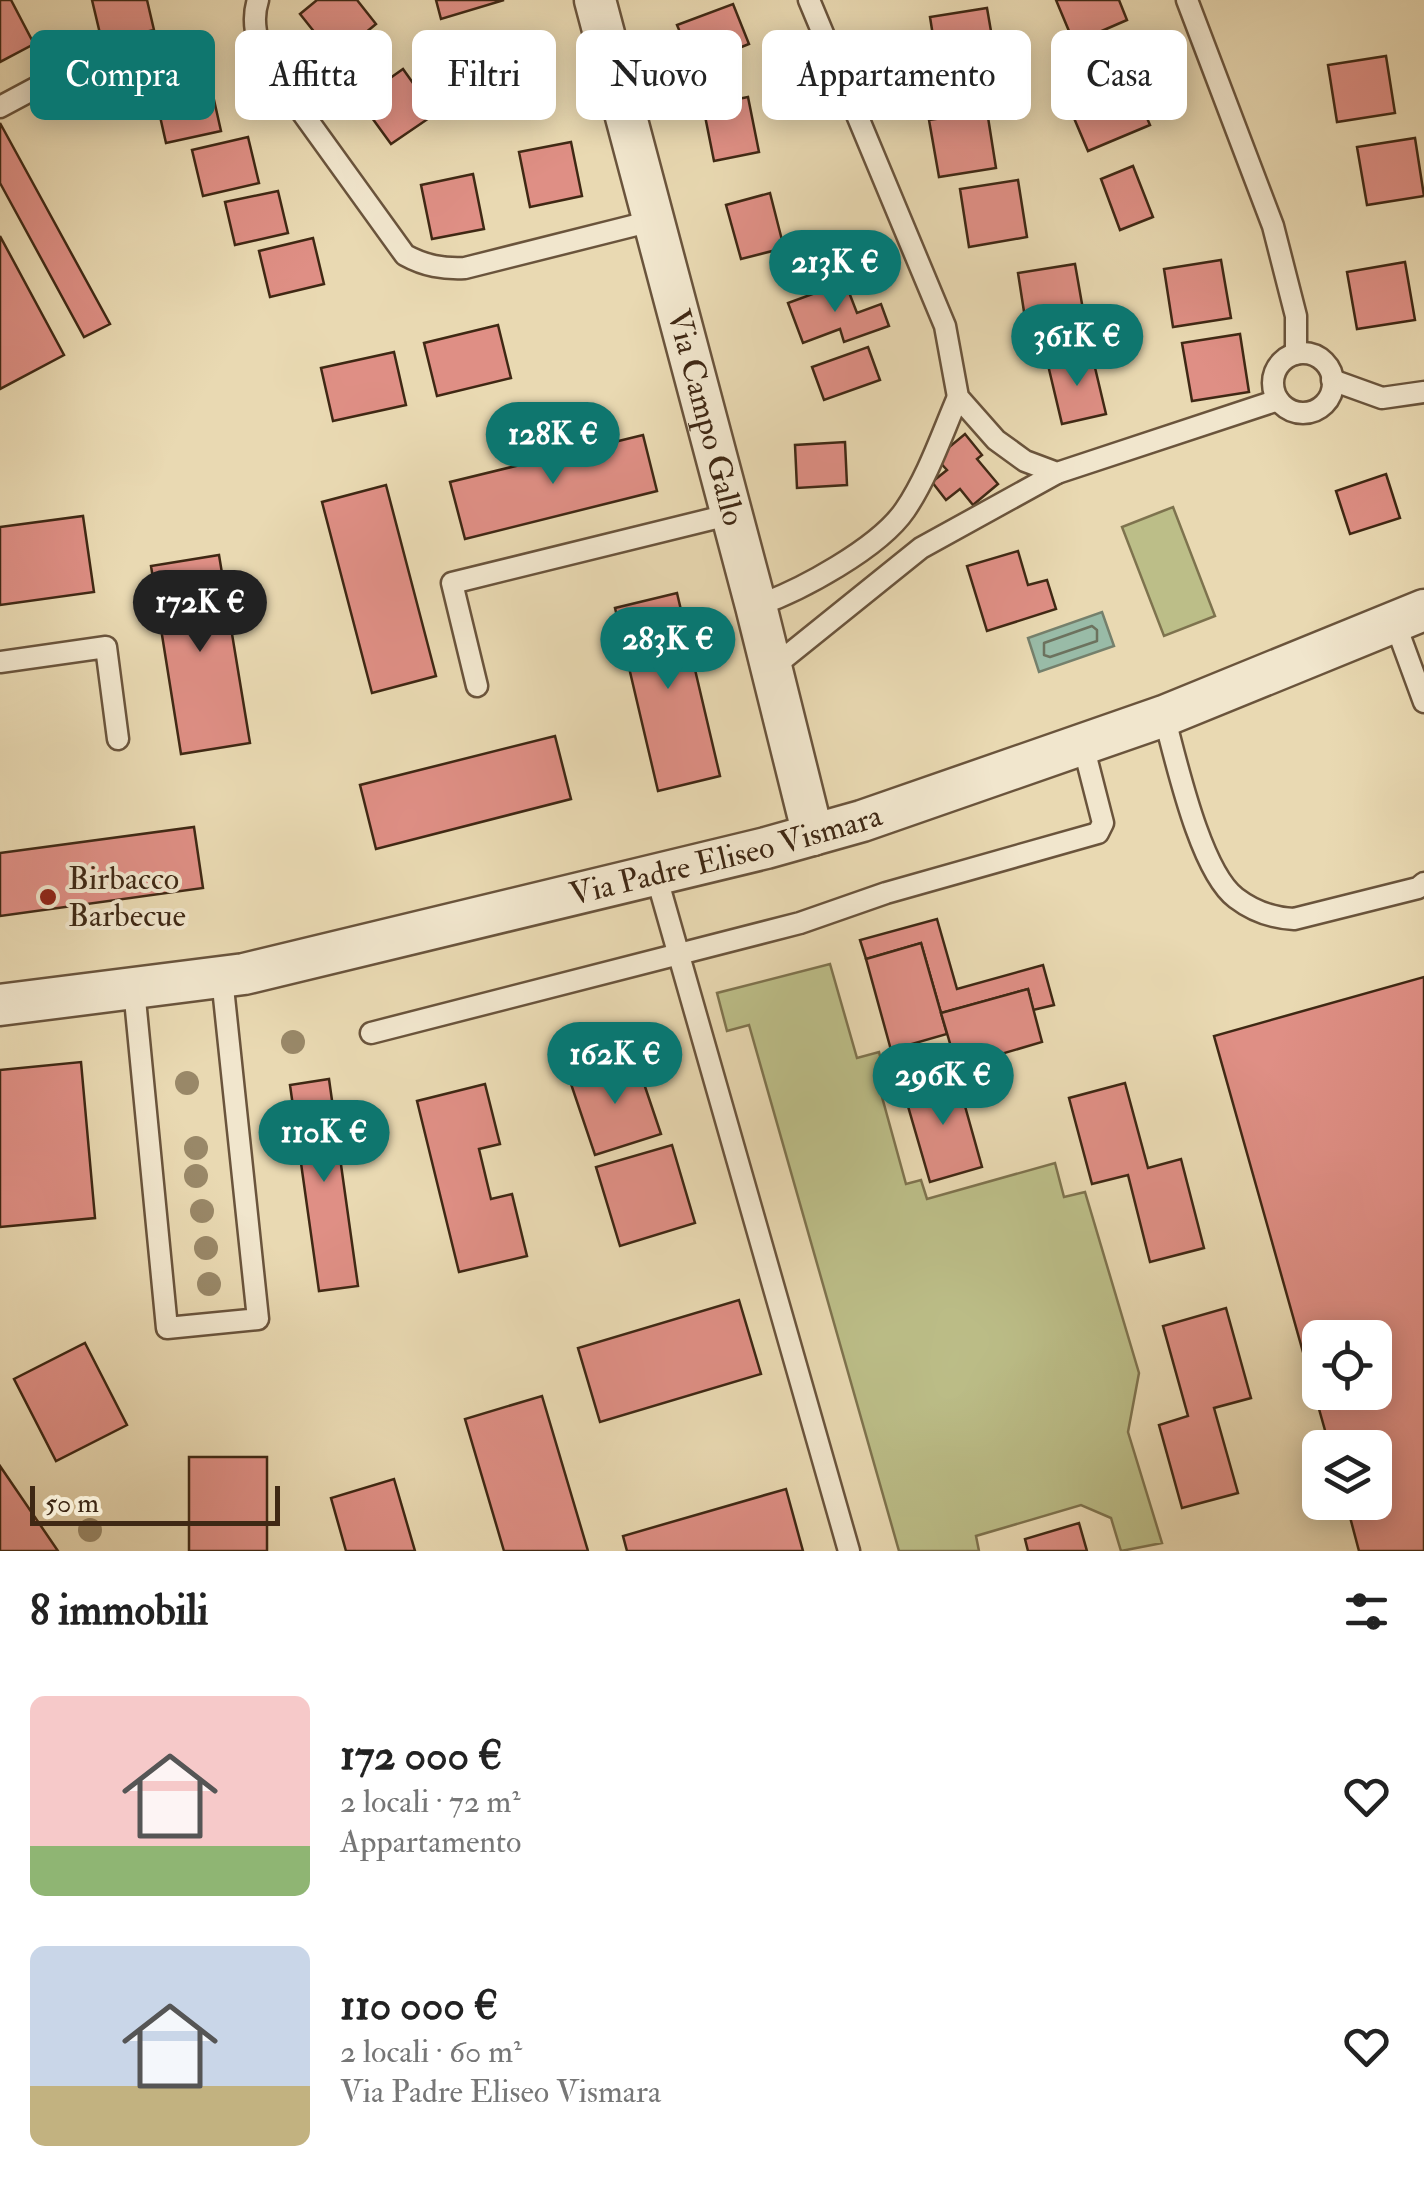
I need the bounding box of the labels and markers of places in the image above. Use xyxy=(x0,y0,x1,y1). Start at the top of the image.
pin: 213K € xyxy=(754,230,916,315)
pin: 361K € xyxy=(996,304,1158,389)
pin: 128K € xyxy=(472,402,634,487)
pin: 172K € xyxy=(119,570,281,655)
pin: 283K € xyxy=(587,607,749,692)
place label: Birbacco Barbecue xyxy=(68,859,186,936)
marker: Birbacco Barbecue xyxy=(37,886,59,908)
pin: 162K € xyxy=(534,1022,696,1107)
pin: 296K € xyxy=(862,1043,1024,1128)
pin: 110K € xyxy=(243,1100,405,1185)

